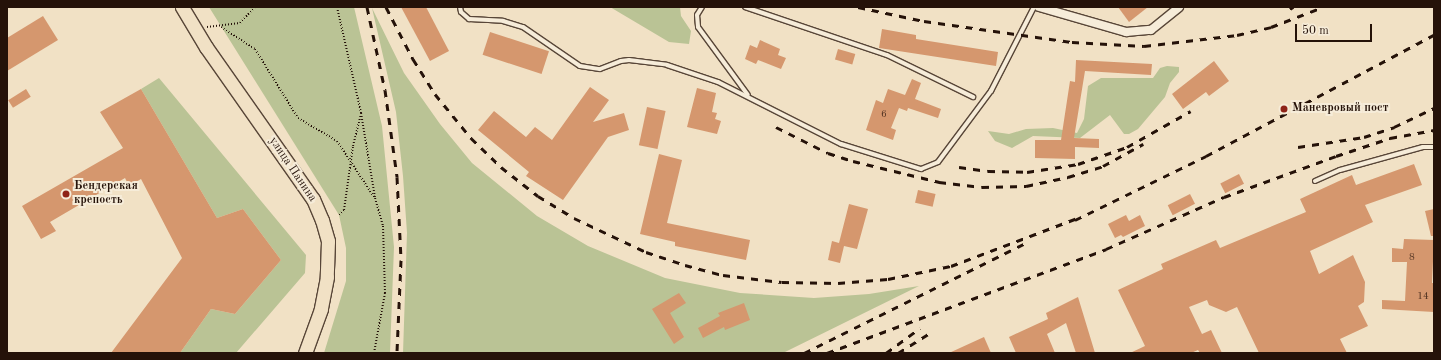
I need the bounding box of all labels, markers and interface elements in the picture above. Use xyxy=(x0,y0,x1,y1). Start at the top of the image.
scale bar xyxy=(1297,16,1374,42)
text: 50 m xyxy=(1302,25,1329,37)
place label: Маневровый пост xyxy=(1292,102,1389,116)
marker: Маневровый пост xyxy=(1279,104,1289,114)
house number: 6 xyxy=(881,109,887,121)
street label: улица Панина xyxy=(265,135,319,205)
place label: Бендерская крепость xyxy=(74,180,138,208)
marker: Бендерская крепость xyxy=(61,189,71,199)
house number: 8 xyxy=(1409,252,1415,264)
house number: 14 xyxy=(1417,291,1429,303)

